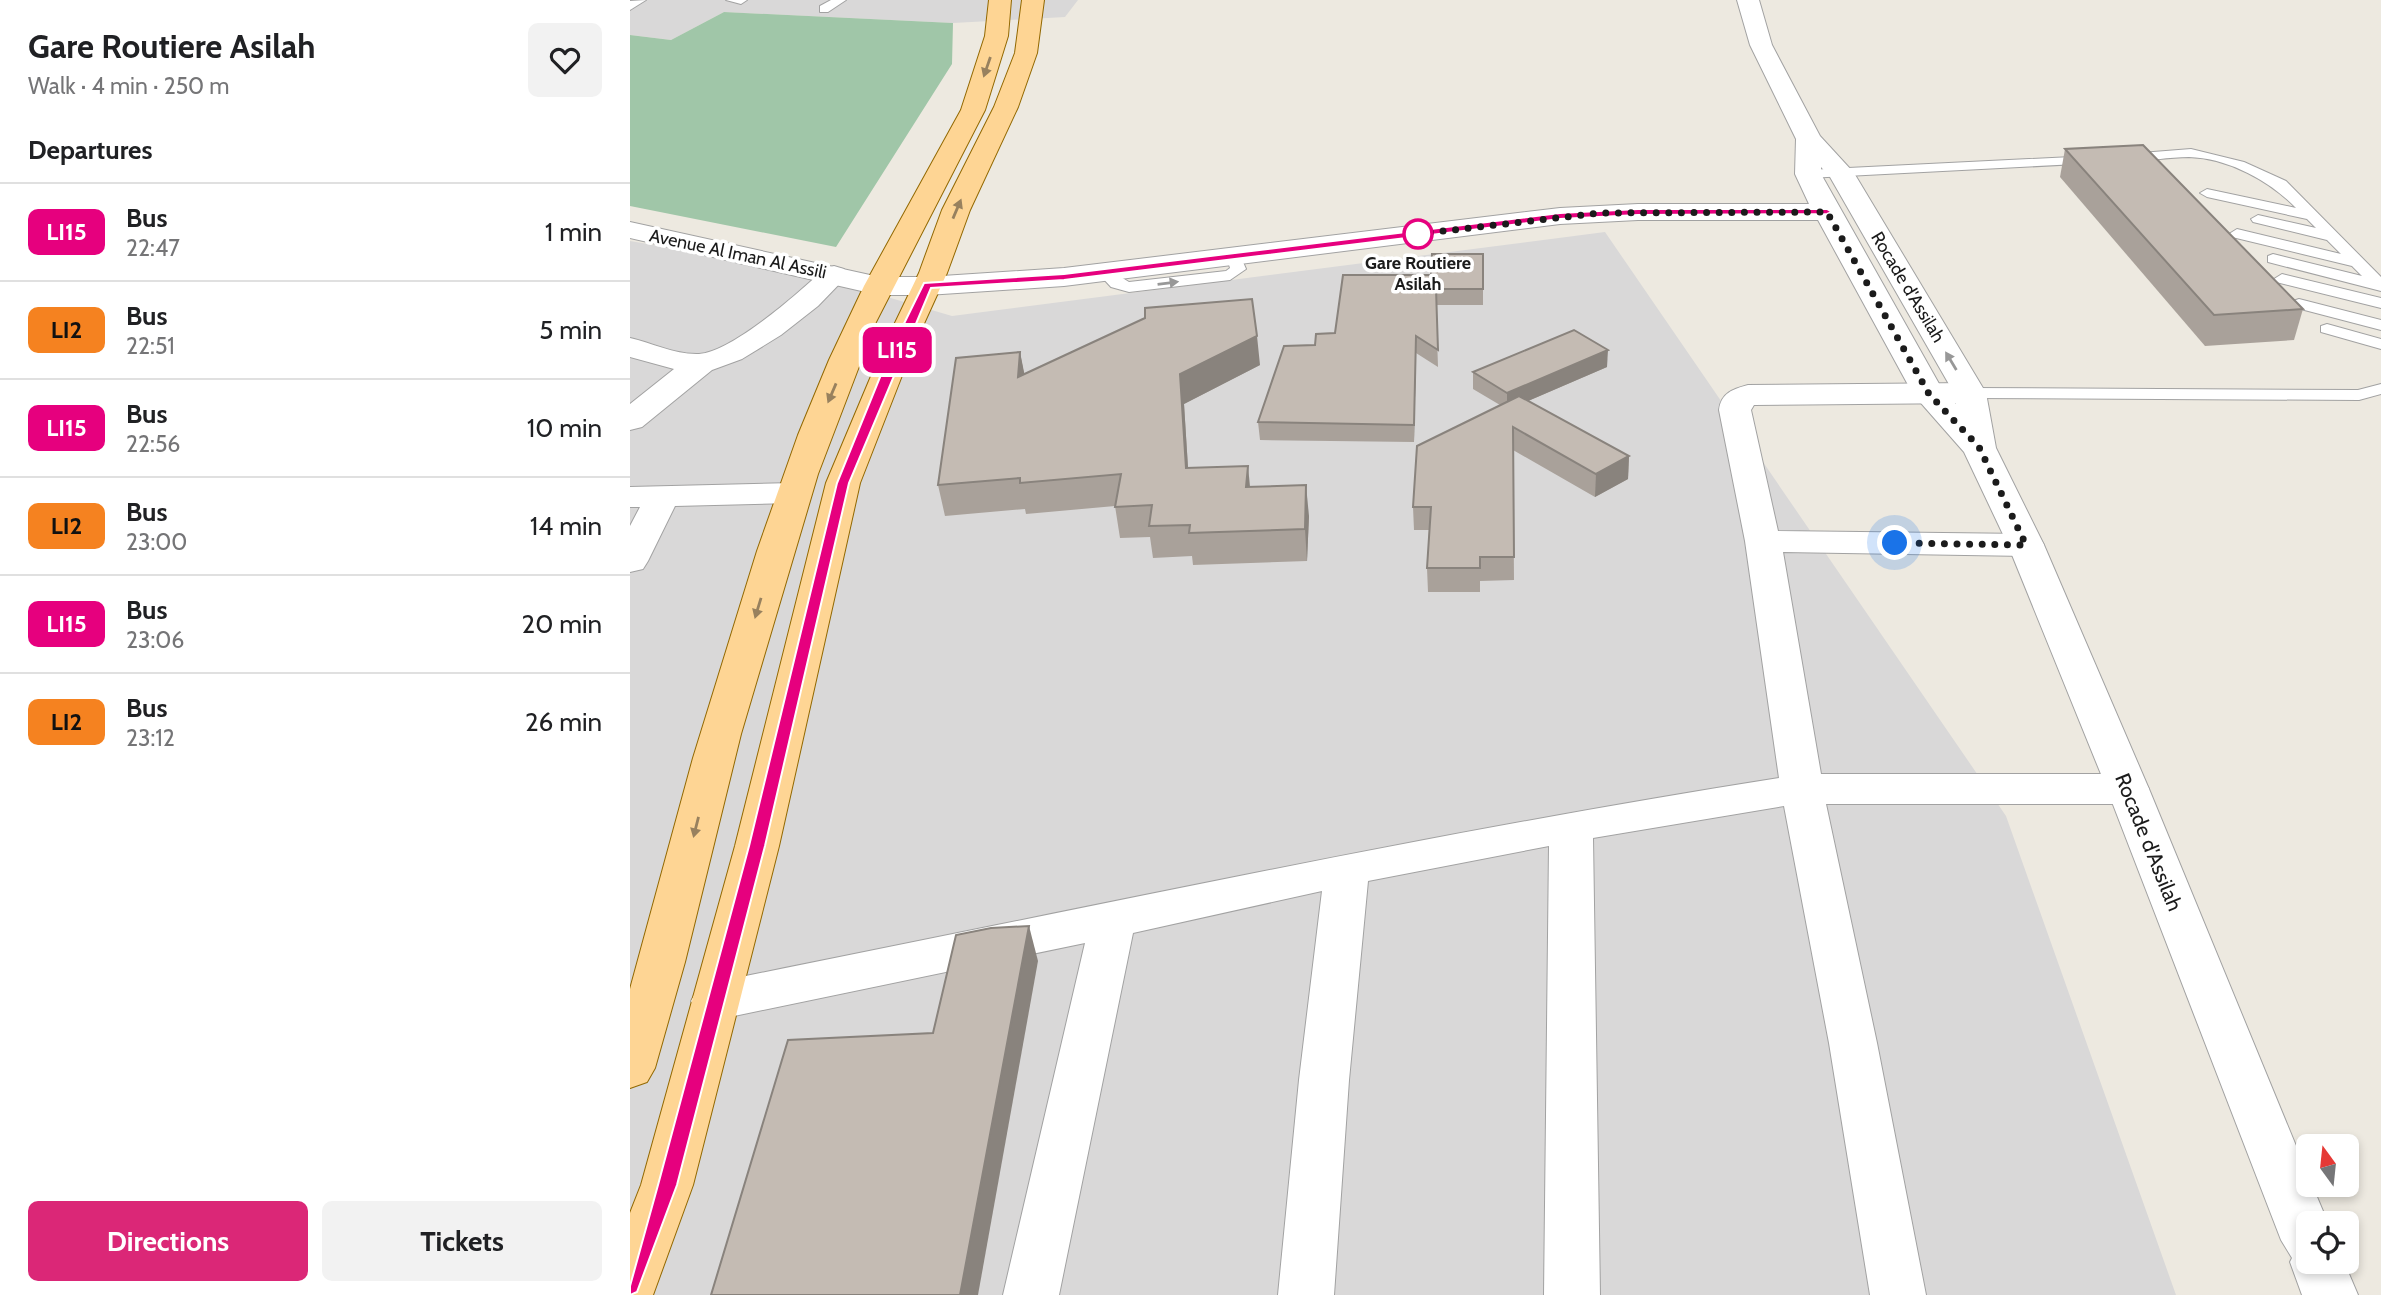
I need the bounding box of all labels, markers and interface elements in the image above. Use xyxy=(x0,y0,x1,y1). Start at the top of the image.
button: heart xyxy=(528,23,602,97)
text: Gare Routiere Asilah xyxy=(28,26,316,66)
one-way arrow xyxy=(981,56,992,77)
text: Walk · 4 min · 250 m xyxy=(28,72,230,100)
text: Departures xyxy=(28,134,152,166)
one-way arrow xyxy=(952,199,963,220)
text: Bus xyxy=(126,202,167,234)
text: 1 min xyxy=(545,216,602,248)
text: LI15 xyxy=(46,217,87,246)
marker: Gare Routiere Asilah xyxy=(1403,219,1433,249)
street label: Avenue Al Iman Al Assili xyxy=(647,224,829,284)
street label: Rocade d'Assilah xyxy=(1866,228,1950,346)
text: 22:47 xyxy=(126,234,180,262)
place label: Gare Routiere Asilah xyxy=(1365,252,1471,295)
one-way arrow xyxy=(1158,277,1180,288)
text: Bus xyxy=(126,300,167,332)
text: 5 min xyxy=(539,314,602,346)
text: LI2 xyxy=(51,315,82,344)
line badge: LI15 xyxy=(848,327,946,373)
text: 22:51 xyxy=(126,332,175,360)
text: LI15 xyxy=(877,335,917,364)
one-way arrow xyxy=(1945,351,1958,370)
one-way arrow xyxy=(826,383,838,403)
text: Bus xyxy=(126,398,167,430)
text: 10 min xyxy=(527,412,602,444)
text: LI15 xyxy=(46,413,87,442)
text: 22:56 xyxy=(126,430,180,458)
text: Bus xyxy=(126,496,167,528)
text: 14 min xyxy=(530,510,602,542)
text: LI2 xyxy=(51,511,82,540)
your location xyxy=(1877,525,1912,560)
text: 23:00 xyxy=(126,528,187,556)
text: Bus xyxy=(126,594,167,626)
one-way arrow xyxy=(752,598,762,619)
text: 20 min xyxy=(522,608,602,640)
text: LI15 xyxy=(46,609,87,638)
text: 23:06 xyxy=(126,626,184,654)
text: Bus xyxy=(126,692,167,724)
text: 26 min xyxy=(525,706,602,738)
text: LI2 xyxy=(51,707,82,736)
text: 23:12 xyxy=(126,724,175,752)
street label: Rocade d'Assilah xyxy=(2110,770,2188,914)
one-way arrow xyxy=(690,816,701,838)
north arrow xyxy=(2296,1134,2359,1197)
map controls xyxy=(2296,1134,2359,1274)
button: Directions xyxy=(28,1201,308,1281)
button: Tickets xyxy=(322,1201,602,1281)
button: locate xyxy=(2296,1211,2359,1274)

